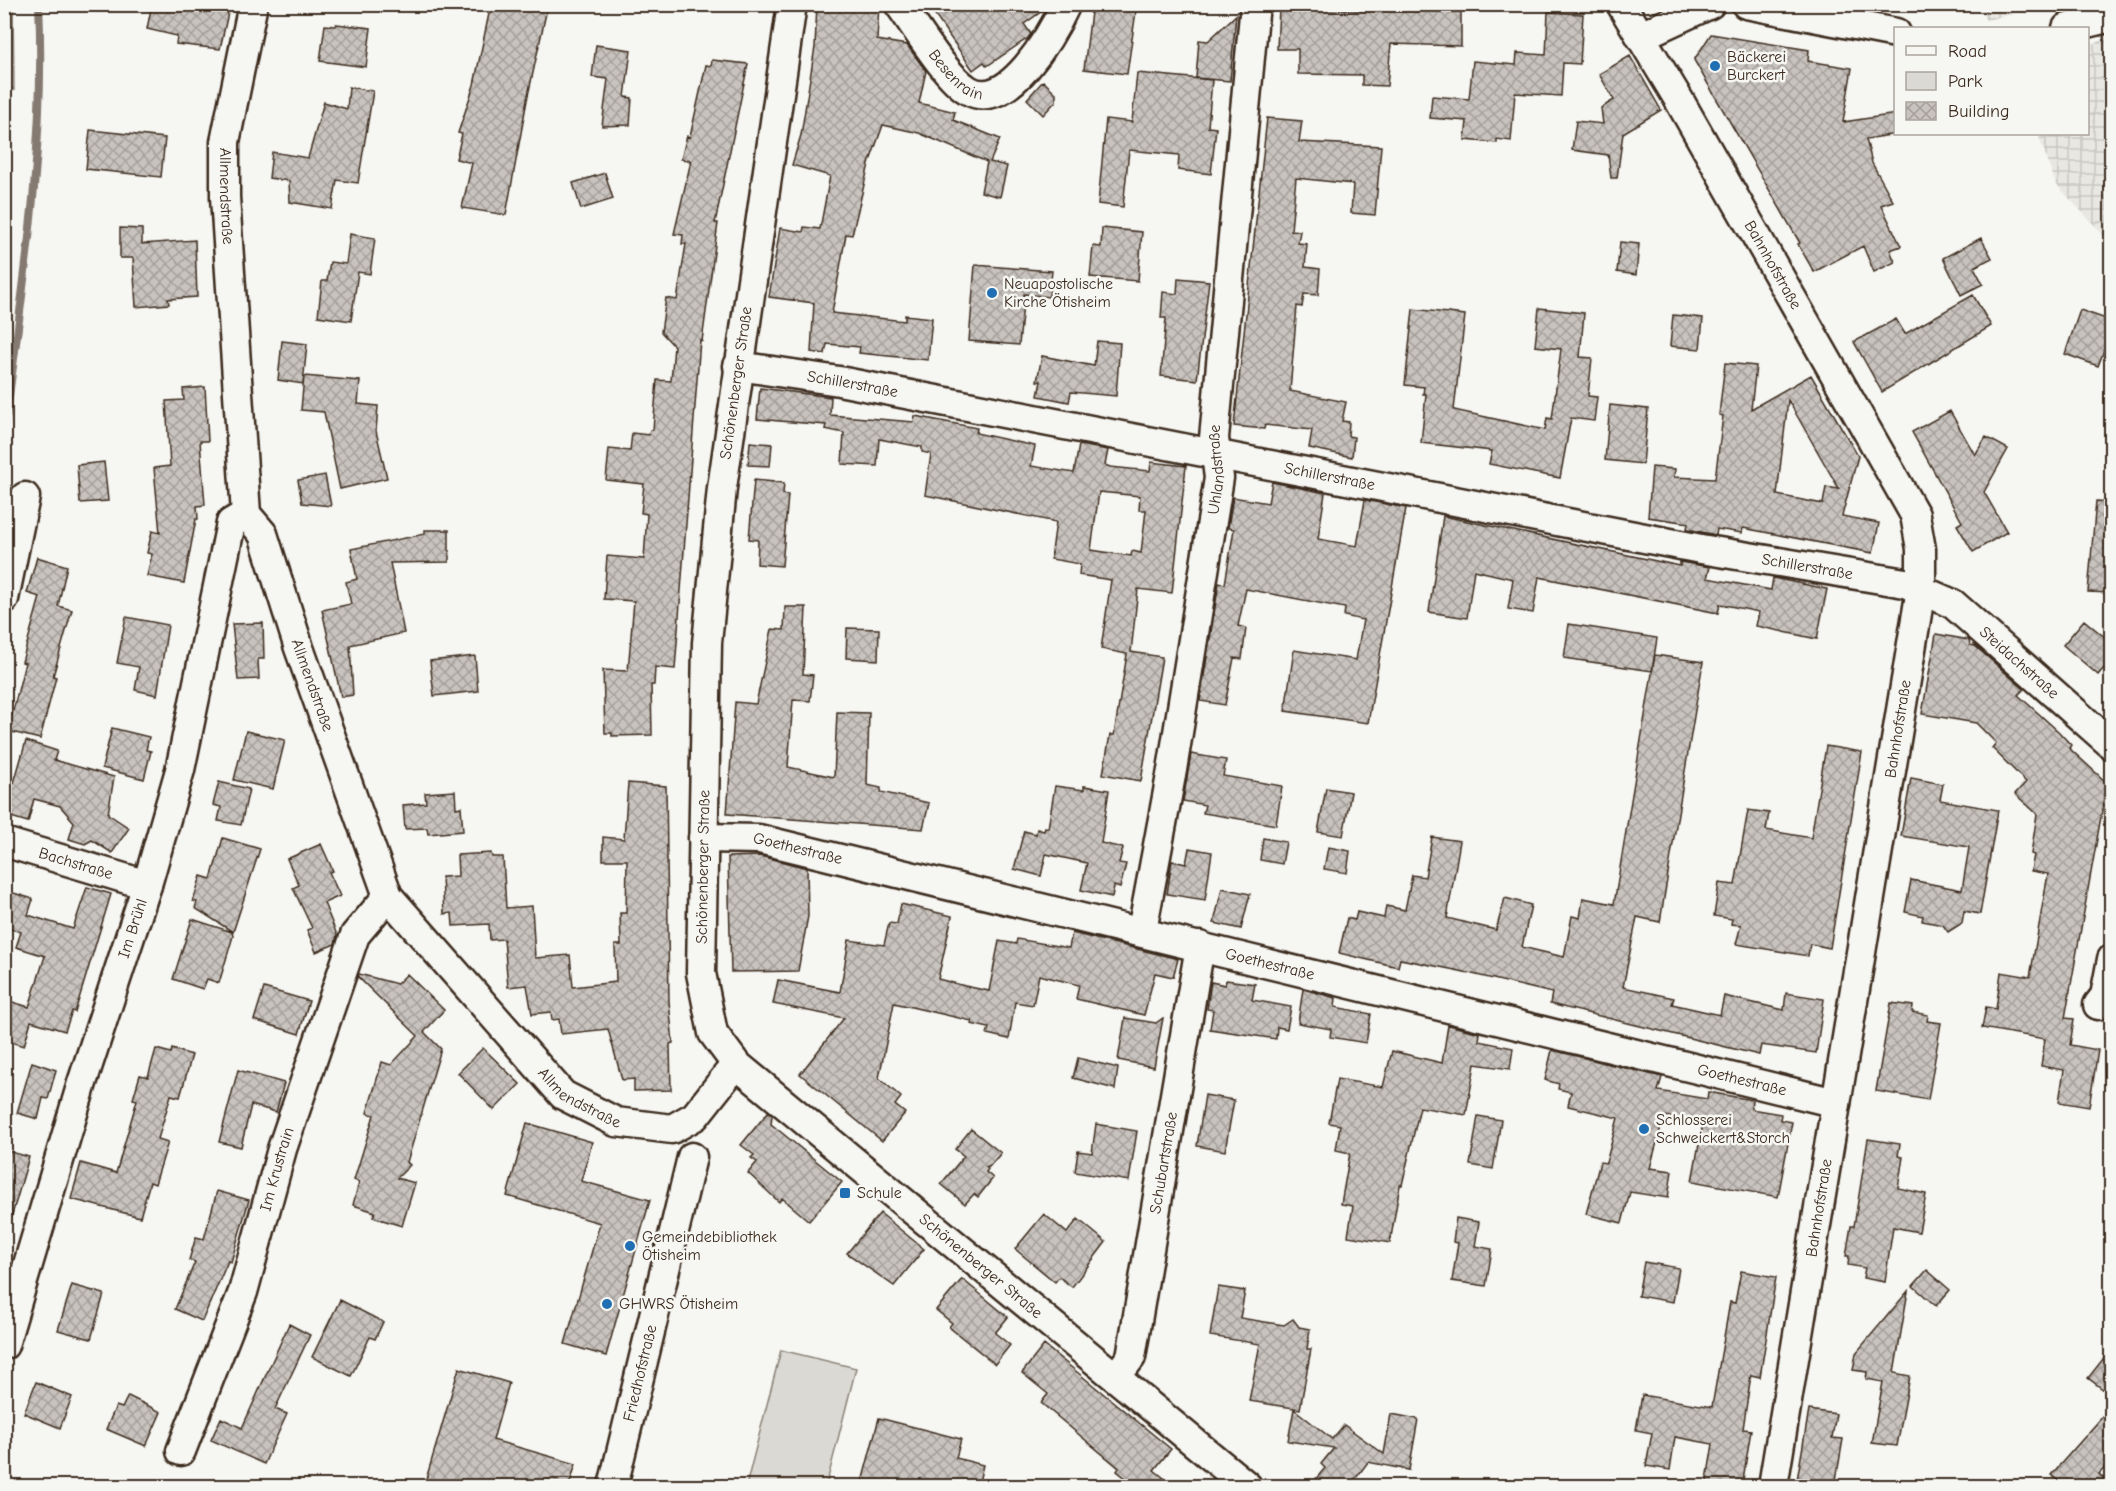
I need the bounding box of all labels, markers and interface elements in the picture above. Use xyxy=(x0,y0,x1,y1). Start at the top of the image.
legend xyxy=(1894,27,2089,135)
text: Road xyxy=(1948,41,1987,62)
street label: Besenrain xyxy=(925,46,984,104)
place label: Bäckerei Burckert xyxy=(1727,48,1786,84)
marker: Bäckerei Burckert xyxy=(1708,59,1722,73)
text: Park xyxy=(1948,71,1983,92)
text: Building xyxy=(1948,101,2010,122)
street label: Allmendstraße xyxy=(216,148,237,245)
street label: Bahnhofstraße xyxy=(1741,218,1805,313)
place label: Neuapostolische Kirche Ötisheim xyxy=(1004,275,1113,311)
marker: Neuapostolische Kirche Ötisheim xyxy=(985,286,999,300)
street label: Schönenberger Straße xyxy=(716,305,756,461)
street label: Schillerstraße xyxy=(806,367,900,401)
street label: Uhlandstraße xyxy=(1204,424,1228,516)
street label: Schillerstraße xyxy=(1283,459,1377,494)
street label: Schillerstraße xyxy=(1760,550,1854,583)
street label: Steidachstraße xyxy=(1976,623,2062,703)
street label: Allmendstraße xyxy=(288,637,337,734)
street label: Bahnhofstraße xyxy=(1881,679,1915,779)
street label: Schönenberger Straße xyxy=(693,790,713,944)
street label: Goethestraße xyxy=(751,829,844,868)
street label: Bachstraße xyxy=(37,844,115,883)
street label: Im Brühl xyxy=(115,896,151,960)
street label: Goethestraße xyxy=(1223,945,1316,984)
street label: Goethestraße xyxy=(1695,1060,1788,1100)
street label: Allmendstraße xyxy=(534,1064,621,1131)
street label: Schubartstraße xyxy=(1146,1110,1181,1215)
place label: Schlosserei Schweickert&Storch xyxy=(1656,1111,1790,1147)
marker: Schlosserei Schweickert&Storch xyxy=(1637,1122,1651,1136)
street label: Im Krustrain xyxy=(256,1125,298,1213)
street label: Bahnhofstraße xyxy=(1802,1158,1836,1258)
place label: Schule xyxy=(857,1184,902,1202)
marker: Schule xyxy=(838,1186,852,1200)
street label: Schönenberger Straße xyxy=(916,1210,1046,1322)
place label: Gemeindebibliothek Ötisheim xyxy=(642,1228,777,1264)
marker: Gemeindebibliothek Ötisheim xyxy=(623,1239,637,1253)
place label: GHWRS Ötisheim xyxy=(619,1295,738,1313)
marker: GHWRS Ötisheim xyxy=(600,1297,614,1311)
street label: Friedhofstraße xyxy=(620,1323,660,1424)

